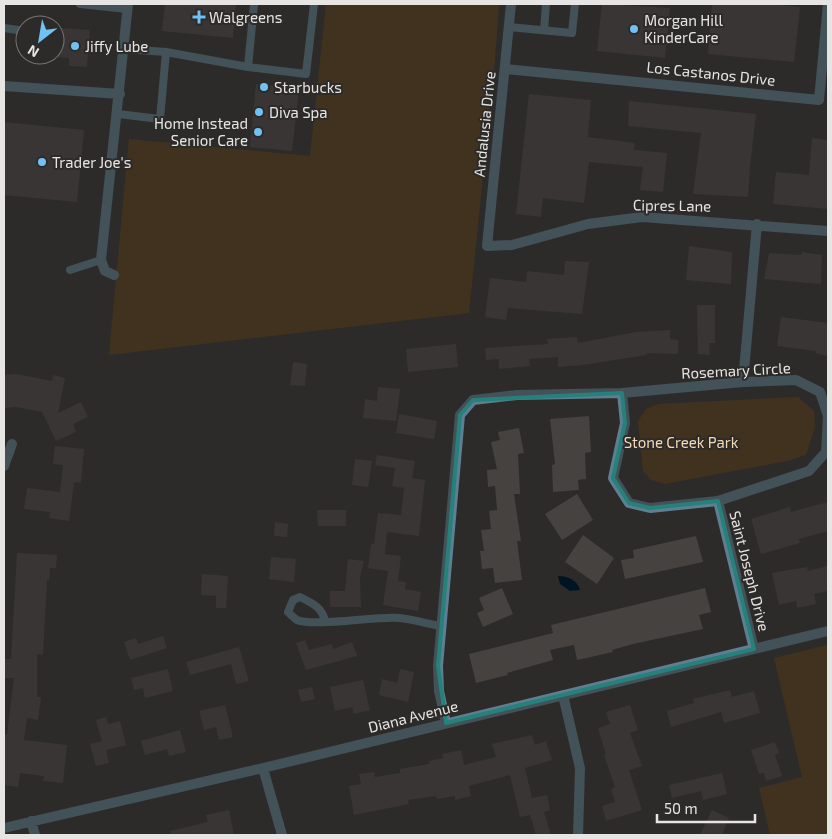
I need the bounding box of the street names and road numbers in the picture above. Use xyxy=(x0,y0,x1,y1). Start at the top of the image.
street label: Los Castanos Drive xyxy=(646,57,776,89)
street label: Andalusia Drive xyxy=(469,70,499,178)
street label: Cipres Lane xyxy=(633,195,711,215)
street label: Rosemary Circle xyxy=(681,358,791,382)
street label: Saint Joseph Drive xyxy=(726,509,774,633)
street label: Diana Avenue xyxy=(366,696,460,736)

